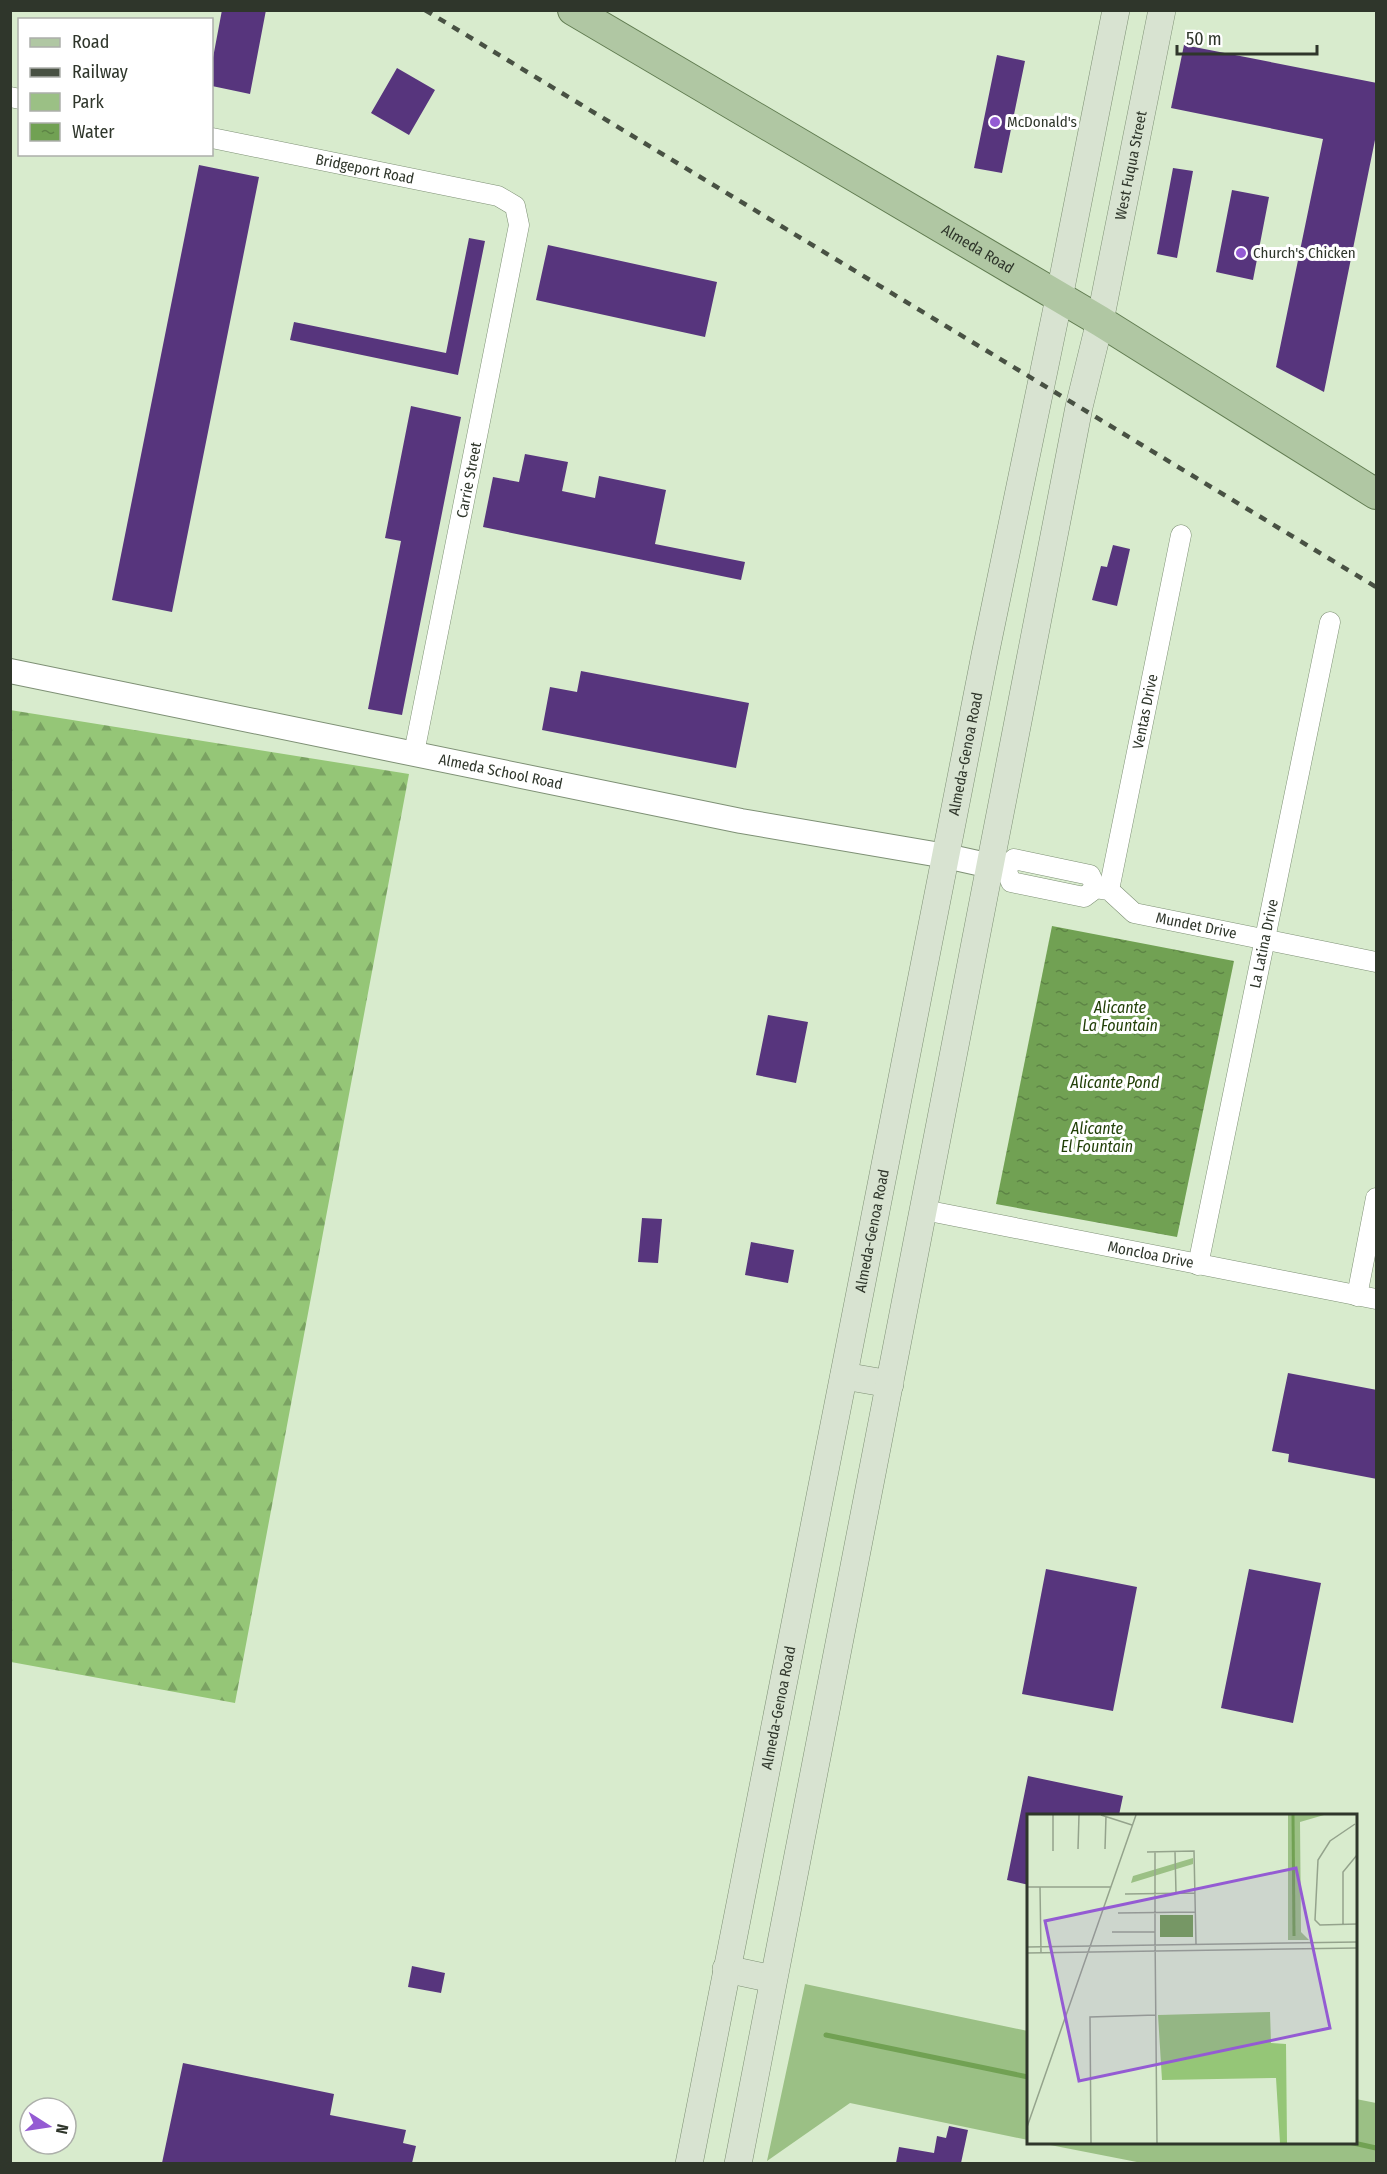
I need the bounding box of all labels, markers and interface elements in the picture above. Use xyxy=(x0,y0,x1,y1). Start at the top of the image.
legend xyxy=(18,18,213,156)
scale bar xyxy=(1177,18,1316,56)
text: 50 m xyxy=(1186,28,1222,50)
text: Road xyxy=(72,31,109,53)
text: Railway xyxy=(72,61,128,83)
text: Park xyxy=(72,91,105,113)
street label: West Fuqua Street xyxy=(1111,109,1151,222)
place label: McDonald's xyxy=(1007,113,1077,131)
marker: McDonald's xyxy=(988,115,1002,129)
text: Water xyxy=(72,121,115,143)
street label: Bridgeport Road xyxy=(314,150,416,188)
street label: Almeda Road xyxy=(938,221,1017,277)
place label: Church's Chicken xyxy=(1253,244,1356,262)
marker: Church's Chicken xyxy=(1234,246,1248,260)
street label: Carrie Street xyxy=(453,440,485,519)
street label: Ventas Drive xyxy=(1129,672,1162,751)
street label: Almeda-Genoa Road xyxy=(945,691,987,817)
street label: Almeda School Road xyxy=(437,750,564,793)
street label: La Latina Drive xyxy=(1246,898,1282,990)
street label: Mundet Drive xyxy=(1154,909,1238,943)
water label: Alicante La Fountain xyxy=(1082,998,1158,1035)
water label: Alicante Pond xyxy=(1070,1073,1160,1092)
water label: Alicante El Fountain xyxy=(1061,1119,1133,1156)
street label: Almeda-Genoa Road xyxy=(851,1168,893,1294)
street label: Moncloa Drive xyxy=(1106,1237,1195,1272)
street label: Almeda-Genoa Road xyxy=(758,1644,799,1771)
inset map xyxy=(1027,1814,1357,2144)
north arrow xyxy=(18,2096,78,2156)
text: N xyxy=(52,2122,72,2136)

